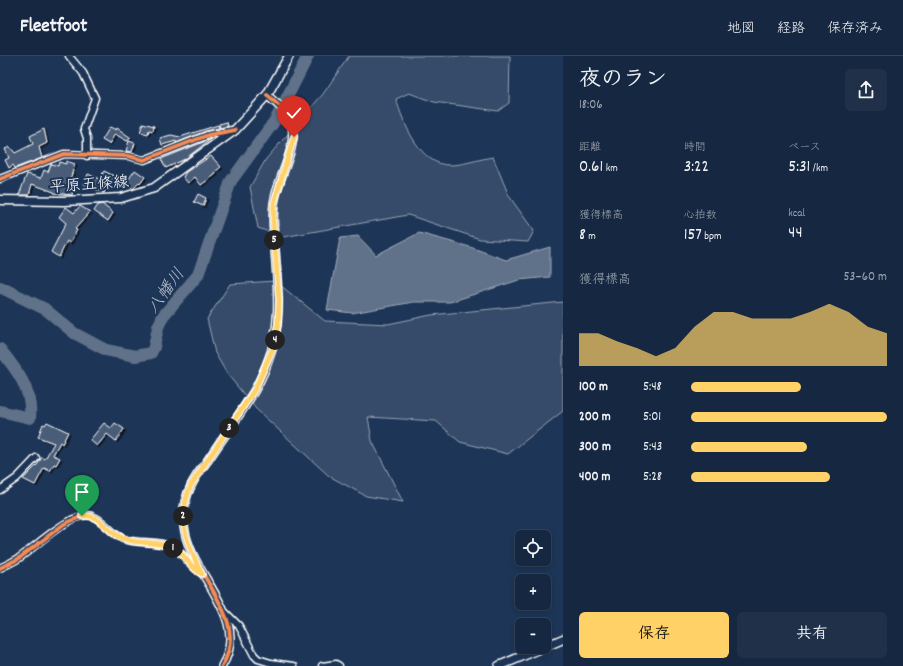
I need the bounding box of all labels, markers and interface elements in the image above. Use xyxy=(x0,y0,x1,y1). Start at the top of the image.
text: Fleetfoot xyxy=(20,14,87,41)
text: 地図 xyxy=(727,19,755,39)
text: 経路 xyxy=(777,19,805,39)
text: 保存済み xyxy=(827,19,883,39)
text: 夜のラン xyxy=(579,65,667,96)
button: share xyxy=(845,69,887,111)
pin xyxy=(277,96,311,137)
text: 18:06 xyxy=(579,96,603,115)
icon: check xyxy=(283,102,305,124)
text: 距離 xyxy=(579,140,601,156)
text: 時間 xyxy=(684,140,706,156)
text: ペース xyxy=(788,140,821,156)
text: 0.61 xyxy=(579,156,603,180)
text: 3:22 xyxy=(684,156,709,180)
text: 5:31 xyxy=(788,156,810,180)
text: km xyxy=(603,161,618,177)
text: /km xyxy=(810,161,828,177)
street label: 平原五條線 xyxy=(48,171,130,200)
text: kcal xyxy=(788,206,805,222)
text: 獲得標高 xyxy=(579,208,623,224)
text: 心拍数 xyxy=(684,208,717,224)
text: 44 xyxy=(788,222,802,246)
text: 8 xyxy=(579,224,586,248)
text: 157 xyxy=(684,224,702,248)
text: m xyxy=(586,229,596,245)
text: bpm xyxy=(702,229,722,245)
pin: 5 xyxy=(264,230,284,250)
text: 5 xyxy=(271,232,277,248)
water label: 八幡川 xyxy=(143,264,192,319)
text: 53–60 m xyxy=(843,268,887,287)
text: 獲得標高 xyxy=(579,271,631,290)
pin: 4 xyxy=(265,330,285,350)
text: 4 xyxy=(273,332,277,348)
text: 100 m xyxy=(579,378,608,397)
text: 5:48 xyxy=(643,378,662,397)
text: 200 m xyxy=(579,408,611,427)
text: 5:01 xyxy=(643,408,661,427)
pin: 3 xyxy=(219,418,239,438)
text: 3 xyxy=(227,420,231,436)
text: 300 m xyxy=(579,438,611,457)
text: 5:43 xyxy=(643,438,662,457)
text: 400 m xyxy=(579,468,610,487)
text: 5:28 xyxy=(643,468,662,487)
pin xyxy=(65,475,99,516)
icon: arrive xyxy=(71,481,93,503)
pin: 2 xyxy=(173,506,193,526)
text: 2 xyxy=(181,508,185,524)
map controls xyxy=(515,530,551,654)
button: locate xyxy=(515,530,551,566)
pin: 1 xyxy=(163,538,183,558)
text: 1 xyxy=(172,540,174,556)
button: + xyxy=(515,574,551,610)
button: 保存 xyxy=(579,612,729,658)
button: 共有 xyxy=(737,612,887,658)
button: − xyxy=(515,618,551,654)

